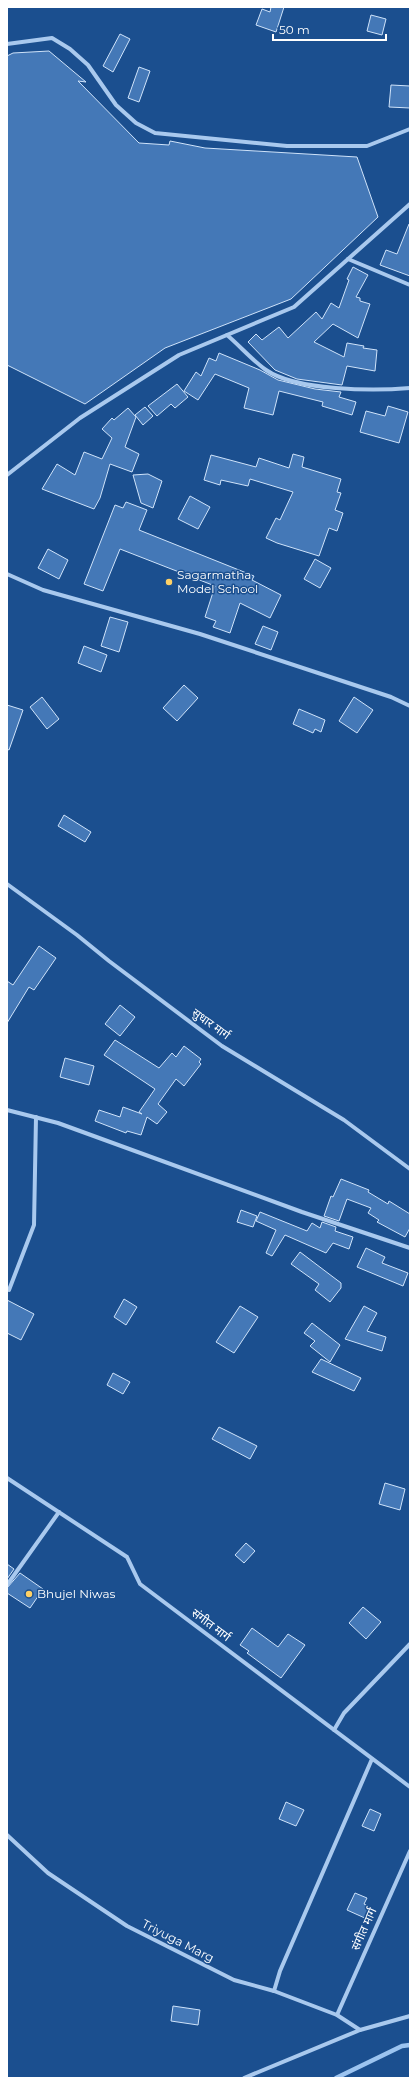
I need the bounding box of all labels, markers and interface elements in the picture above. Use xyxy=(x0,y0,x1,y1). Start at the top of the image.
scale bar xyxy=(273,16,386,42)
text: 50 m xyxy=(279,22,310,37)
place label: Sagarmatha Model School xyxy=(177,567,258,596)
marker: Sagarmatha Model School xyxy=(164,577,174,587)
street label: सुधार मार्ग xyxy=(189,1005,234,1044)
place label: Bhujel Niwas xyxy=(37,1586,116,1601)
marker: Bhujel Niwas xyxy=(24,1589,34,1599)
street label: संगीत मार्ग xyxy=(189,1605,235,1645)
street label: संगीत मार्ग xyxy=(348,1904,380,1952)
street label: Triyuga Marg xyxy=(140,1916,217,1965)

